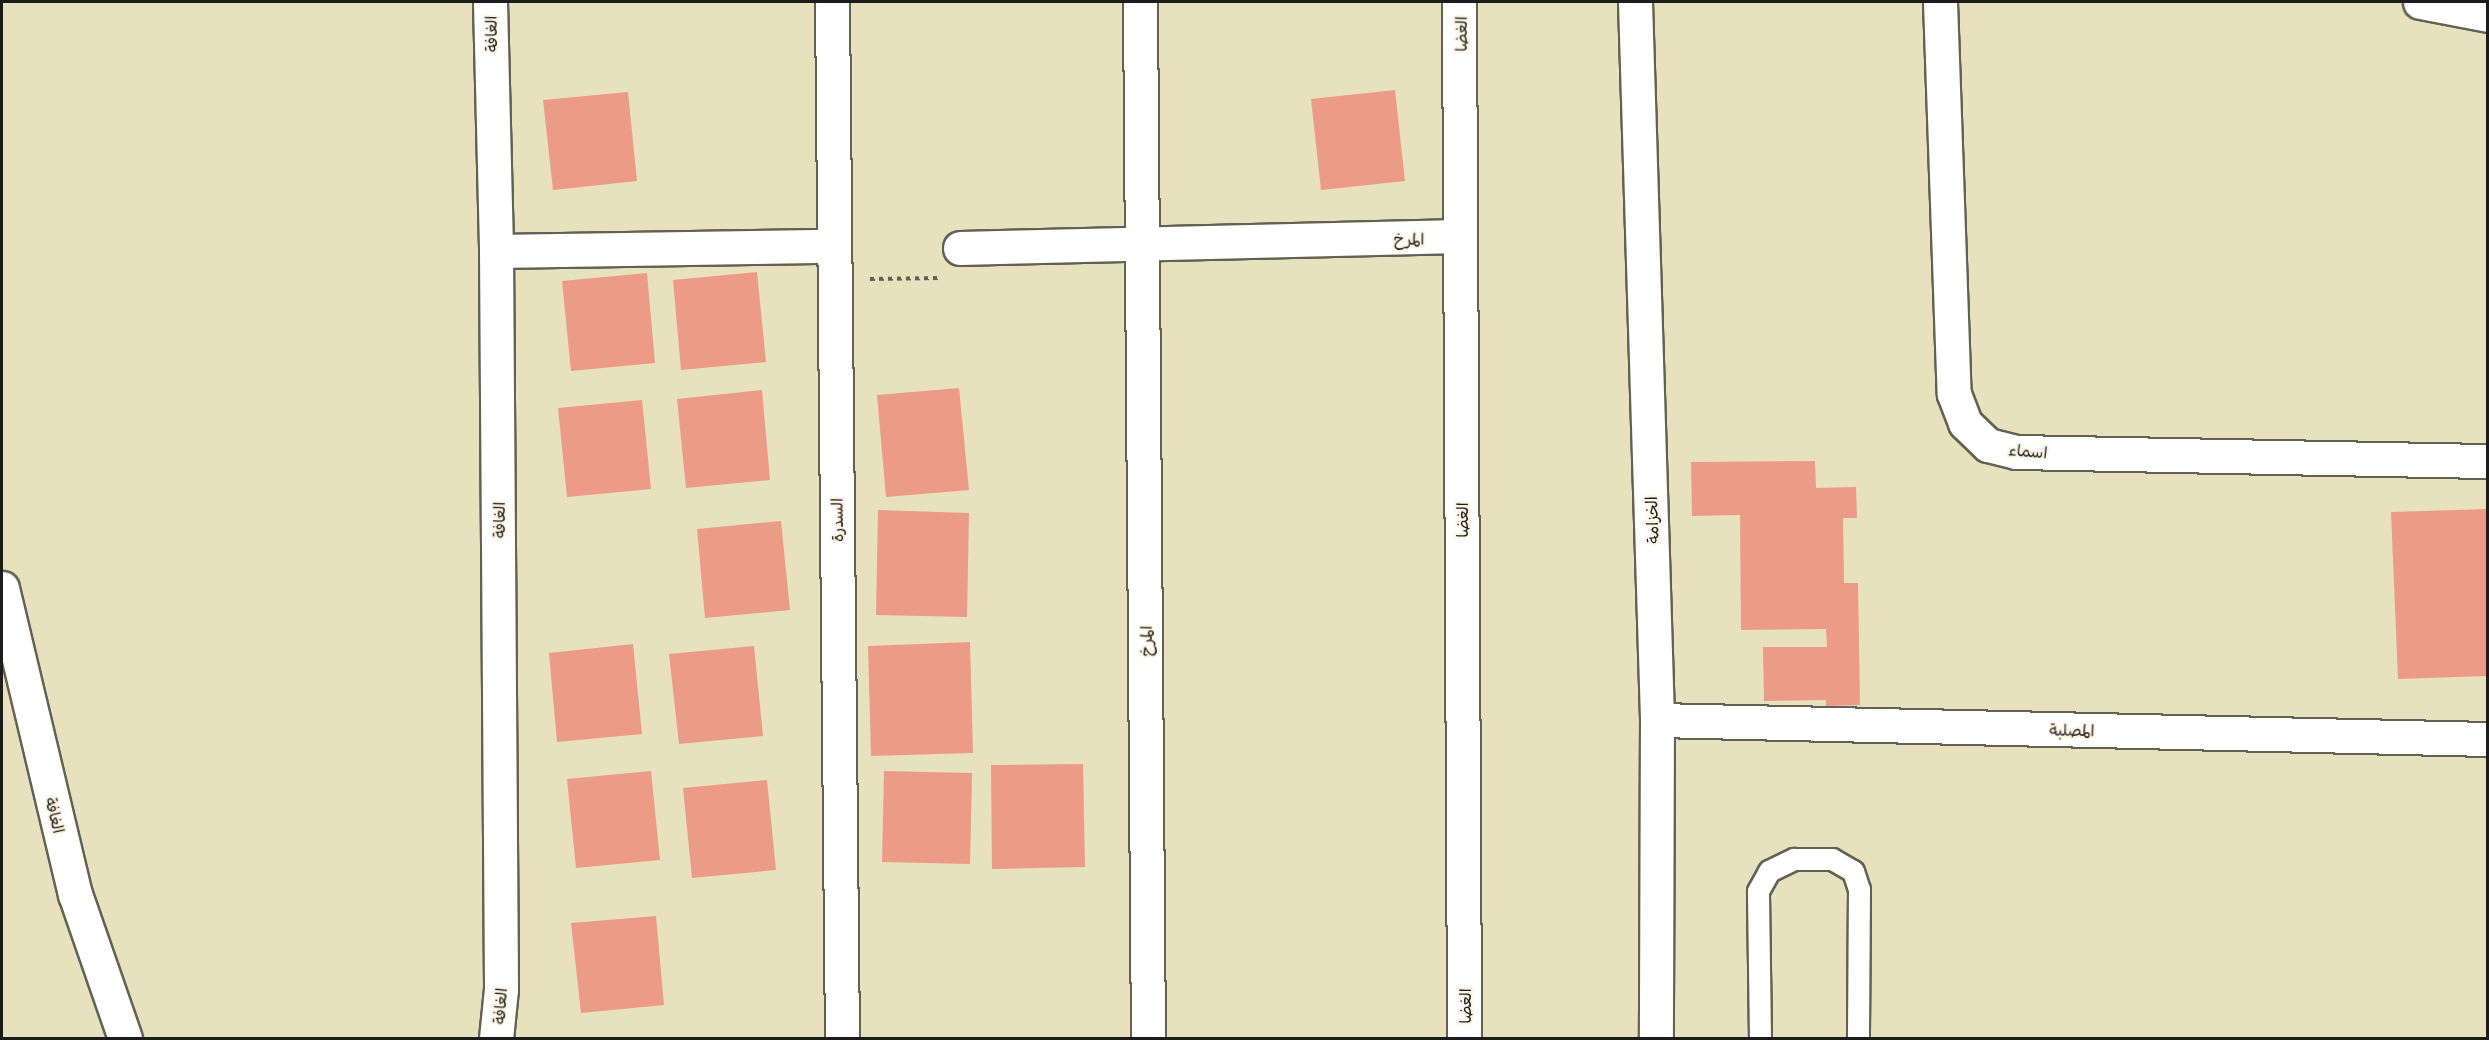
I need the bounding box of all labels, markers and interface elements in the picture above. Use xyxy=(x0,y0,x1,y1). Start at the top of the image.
street label: الغافة xyxy=(480,16,500,52)
street label: الغضا xyxy=(1450,16,1470,52)
street label: المرخ xyxy=(1393,228,1425,248)
street label: اسماء xyxy=(2008,439,2048,461)
street label: الخزامة xyxy=(1641,496,1661,544)
street label: السدرة xyxy=(826,498,846,542)
street label: الغافة xyxy=(488,502,508,538)
street label: الغضا xyxy=(1451,502,1471,538)
street label: المرخ xyxy=(1135,626,1155,656)
street label: المصلبة xyxy=(2049,719,2095,739)
street label: الغافة xyxy=(42,795,70,835)
street label: الغافة xyxy=(488,987,510,1025)
street label: الغضا xyxy=(1454,988,1474,1024)

